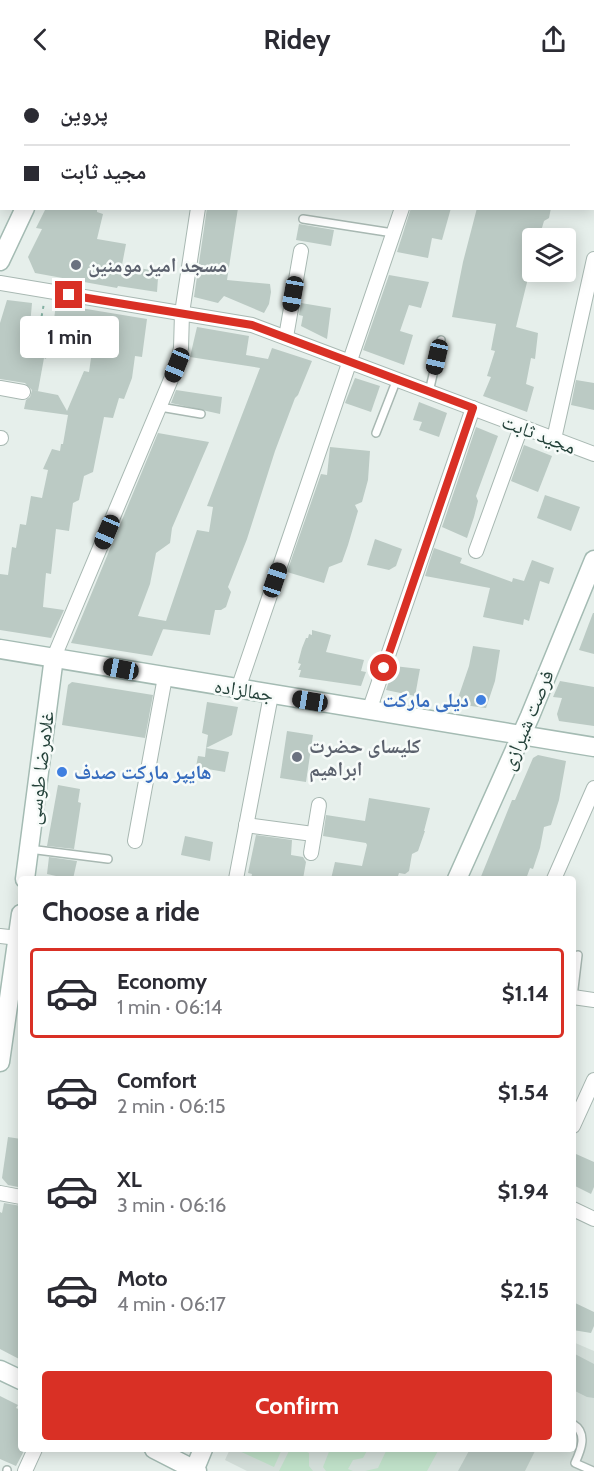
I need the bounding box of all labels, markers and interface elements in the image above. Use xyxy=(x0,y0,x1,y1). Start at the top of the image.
icon: back xyxy=(24,23,57,56)
text: Ridey xyxy=(264,23,330,56)
icon: share xyxy=(537,23,570,56)
text: پروین xyxy=(60,100,108,127)
text: مجید ثابت xyxy=(60,158,146,185)
map controls xyxy=(522,228,576,282)
button: layers xyxy=(522,228,576,282)
place label: مسجد امیر مومنین xyxy=(88,253,227,278)
marker: مسجد امیر مومنین xyxy=(69,258,83,272)
car xyxy=(281,275,305,313)
route end xyxy=(55,281,82,308)
callout: 1 min xyxy=(20,316,118,358)
text: 1 min xyxy=(47,325,92,349)
car xyxy=(424,337,450,377)
car xyxy=(162,345,192,385)
street label: مجید ثابت xyxy=(499,409,579,459)
car xyxy=(92,512,122,552)
car xyxy=(261,560,289,600)
route start xyxy=(370,654,397,681)
car xyxy=(102,657,140,681)
street label: فرصت شیرازی xyxy=(495,666,559,774)
street label: جمالزاده xyxy=(213,673,276,707)
place label: دیلی مارکت xyxy=(382,688,469,713)
car xyxy=(291,689,329,713)
marker: دیلی مارکت xyxy=(474,693,488,707)
street label: غلامرضا طوسی xyxy=(21,710,59,826)
place label: کلیسای حضرت ابراهیم xyxy=(309,734,421,783)
marker: کلیسای حضرت ابراهیم xyxy=(290,750,304,764)
place label: هايپر ماركت صدف xyxy=(74,760,212,784)
marker: هايپر ماركت صدف xyxy=(55,765,69,779)
text: Choose a ride xyxy=(42,895,200,928)
icon: car xyxy=(45,966,99,1020)
text: Economy xyxy=(117,968,207,995)
text: $1.14 xyxy=(502,980,549,1007)
text: 1 min · 06:14 xyxy=(117,995,222,1019)
icon: car xyxy=(45,1065,99,1119)
text: Comfort xyxy=(117,1067,196,1094)
text: $1.54 xyxy=(498,1079,549,1106)
text: 2 min · 06:15 xyxy=(117,1094,226,1118)
icon: car xyxy=(45,1164,99,1218)
text: XL xyxy=(117,1166,142,1193)
text: $1.94 xyxy=(498,1178,549,1205)
text: 3 min · 06:16 xyxy=(117,1193,226,1217)
icon: car xyxy=(45,1263,99,1317)
text: Moto xyxy=(117,1265,168,1292)
text: $2.15 xyxy=(500,1277,549,1304)
text: 4 min · 06:17 xyxy=(117,1292,226,1316)
button: Confirm xyxy=(42,1371,552,1440)

